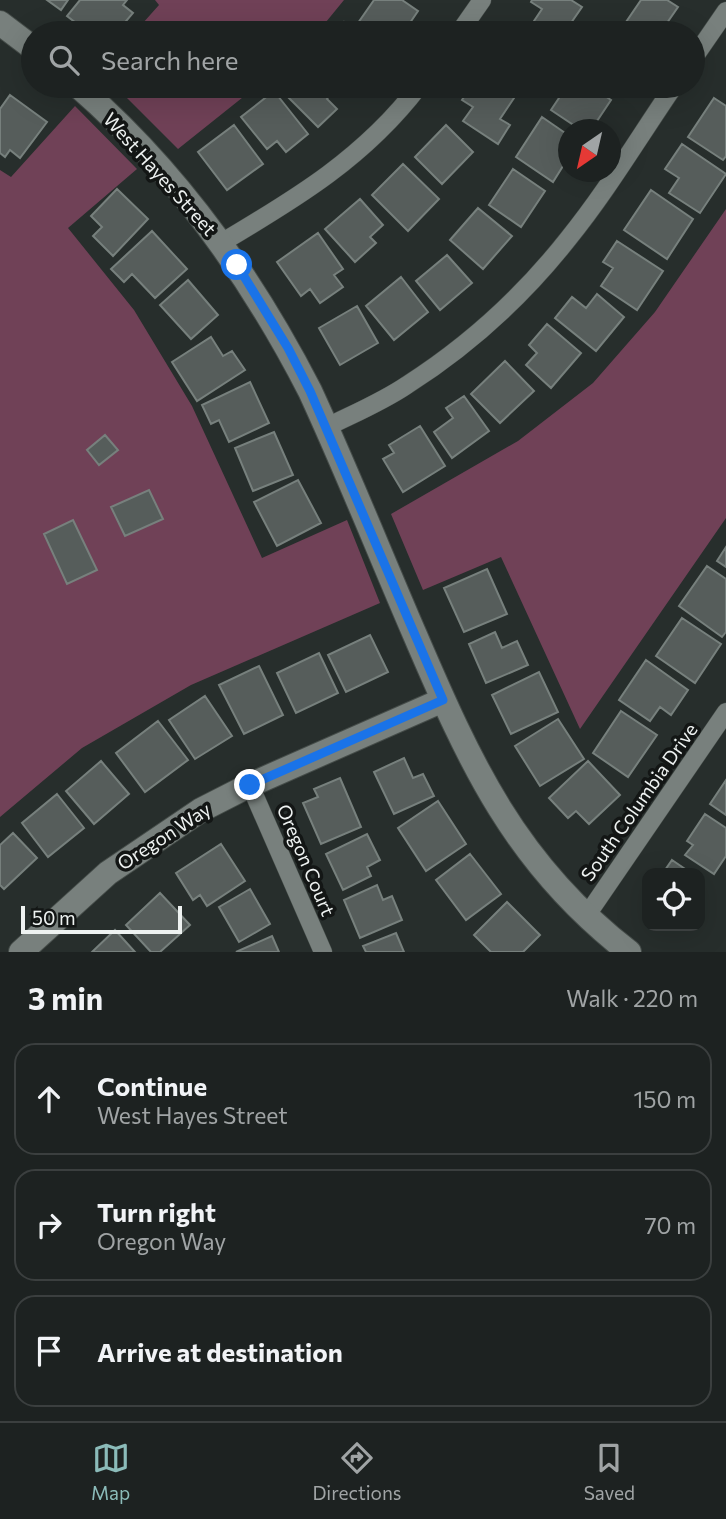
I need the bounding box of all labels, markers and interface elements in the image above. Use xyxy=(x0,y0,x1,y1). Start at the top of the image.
search box xyxy=(21,21,705,98)
icon: search xyxy=(45,41,83,79)
text: Search here xyxy=(101,44,239,75)
street label: West Hayes Street xyxy=(99,107,222,240)
north arrow xyxy=(558,119,621,182)
route start xyxy=(221,249,252,280)
street label: South Columbia Drive xyxy=(575,718,702,885)
route end xyxy=(234,769,265,800)
street label: Oregon Way xyxy=(113,797,215,874)
street label: Oregon Court xyxy=(273,800,340,919)
map controls xyxy=(642,868,705,931)
button: locate xyxy=(642,868,705,931)
scale bar xyxy=(21,903,182,935)
text: 50 m xyxy=(32,906,76,929)
text: 3 min xyxy=(28,979,103,1016)
text: Walk · 220 m xyxy=(566,984,698,1012)
text: Continue xyxy=(97,1070,207,1101)
icon: ahead xyxy=(30,1080,68,1118)
text: 150 m xyxy=(633,1085,696,1113)
text: West Hayes Street xyxy=(97,1101,288,1129)
text: Turn right xyxy=(97,1196,216,1227)
icon: right xyxy=(30,1206,68,1244)
text: 70 m xyxy=(644,1211,696,1239)
text: Oregon Way xyxy=(97,1227,226,1255)
icon: arrive xyxy=(30,1332,68,1370)
text: Arrive at destination xyxy=(97,1336,343,1367)
tab: Map xyxy=(91,1439,130,1504)
tab: Directions xyxy=(312,1439,402,1504)
tab: Saved xyxy=(584,1439,635,1504)

